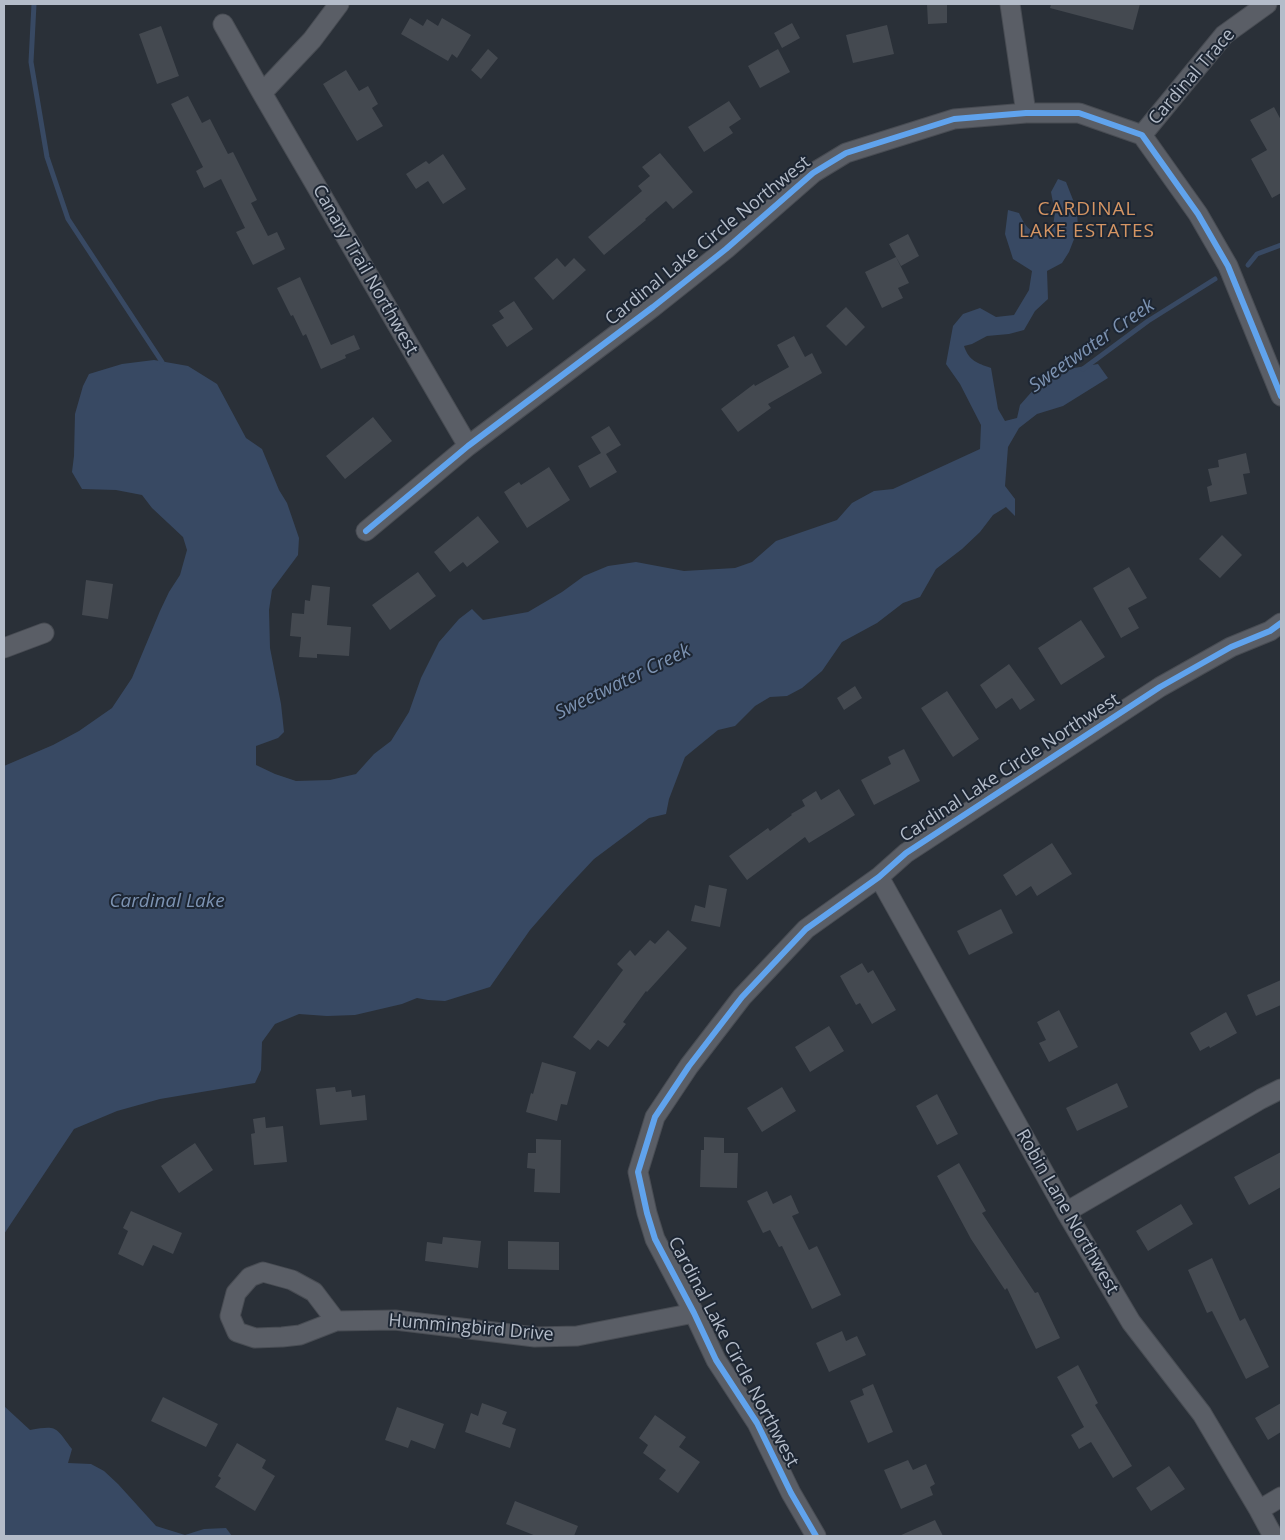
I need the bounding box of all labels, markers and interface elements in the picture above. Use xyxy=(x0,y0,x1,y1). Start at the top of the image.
street label: Cardinal Trace xyxy=(1144,24,1240,130)
street label: Cardinal Lake Circle Northwest xyxy=(601,152,815,330)
street label: Canary Trail Northwest xyxy=(307,181,423,359)
district label: CARDINAL LAKE ESTATES xyxy=(1018,199,1156,243)
water label: Sweetwater Creek xyxy=(1025,294,1159,398)
water label: Sweetwater Creek xyxy=(552,639,694,725)
street label: Cardinal Lake Circle Northwest xyxy=(896,689,1124,847)
water label: Cardinal Lake xyxy=(109,891,225,913)
street label: Robin Lane Northwest xyxy=(1011,1126,1123,1298)
street label: Cardinal Lake Circle Northwest xyxy=(663,1233,803,1471)
street label: Hummingbird Drive xyxy=(388,1310,554,1346)

